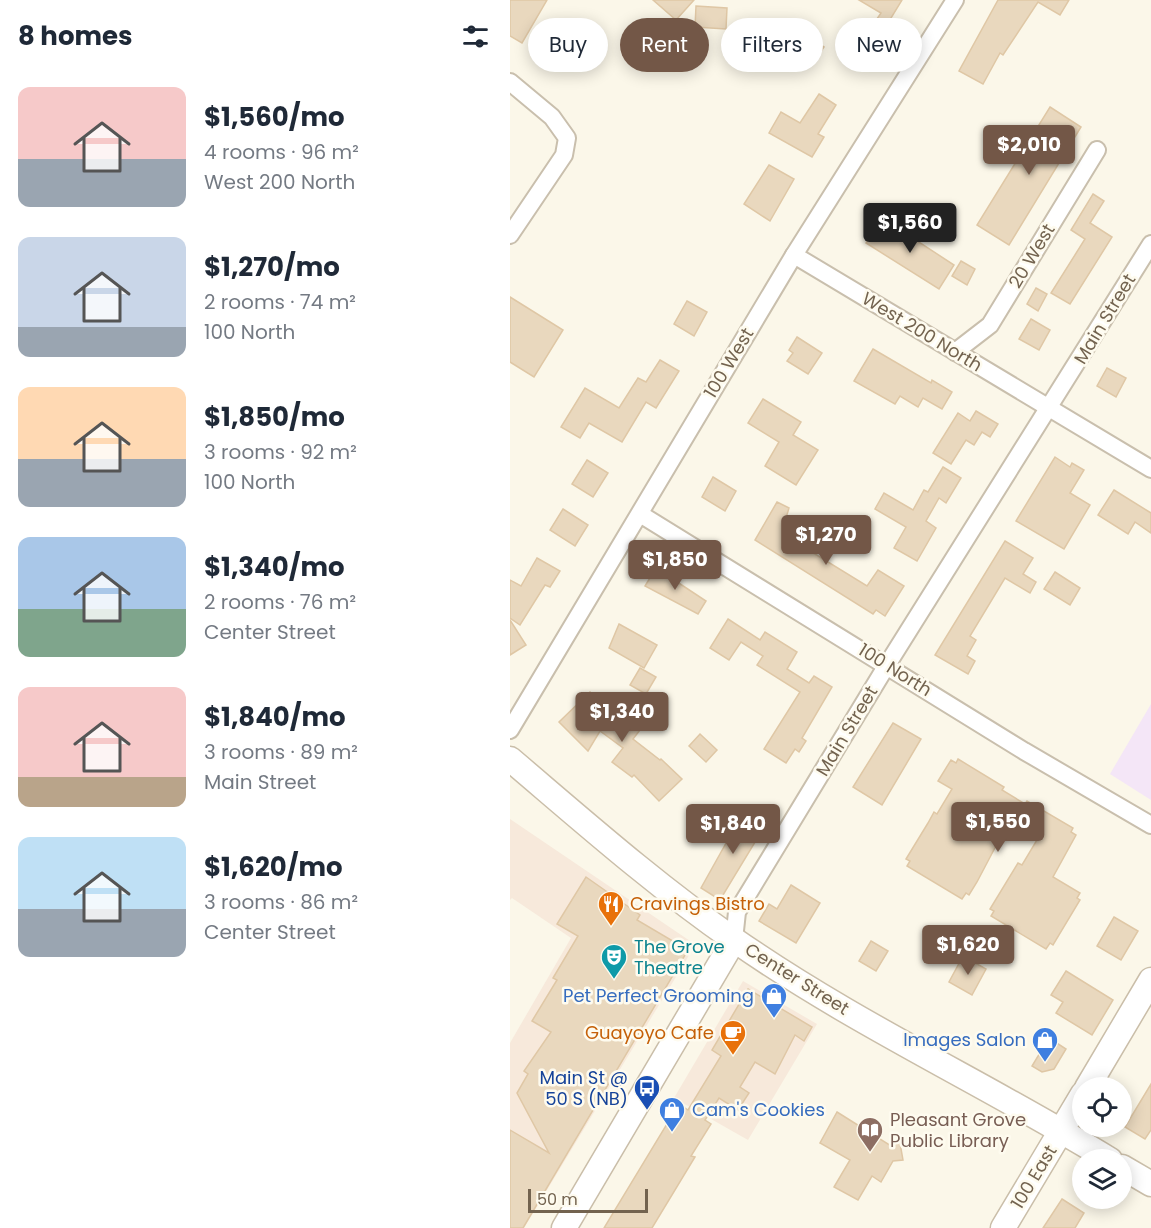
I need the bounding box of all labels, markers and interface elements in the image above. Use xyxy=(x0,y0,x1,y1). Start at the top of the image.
text: 8 homes xyxy=(18,18,133,54)
chip: Buy xyxy=(528,18,608,72)
chip: Rent xyxy=(620,18,709,72)
chip: Filters xyxy=(721,18,823,72)
chip: New xyxy=(835,18,922,72)
icon: filters xyxy=(459,20,492,53)
text: $1,560/mo xyxy=(204,99,345,135)
icon: home xyxy=(66,111,138,183)
pin: $2,010 xyxy=(980,125,1078,176)
text: $2,010 xyxy=(997,130,1061,158)
text: 4 rooms · 96 m² xyxy=(204,138,359,166)
text: West 200 North xyxy=(204,168,355,196)
pin: $1,560 xyxy=(861,203,959,254)
text: $1,560 xyxy=(877,208,943,236)
street label: 20 West xyxy=(1003,219,1061,293)
text: $1,270/mo xyxy=(204,249,340,285)
icon: home xyxy=(66,261,138,333)
street label: Main Street xyxy=(1068,269,1141,369)
street label: West 200 North xyxy=(857,286,987,377)
text: 2 rooms · 74 m² xyxy=(204,288,356,316)
text: 100 North xyxy=(204,318,295,346)
street label: 100 West xyxy=(698,323,759,403)
text: $1,850/mo xyxy=(204,399,345,435)
icon: home xyxy=(66,411,138,483)
text: 3 rooms · 92 m² xyxy=(204,438,357,466)
text: 100 North xyxy=(204,468,295,496)
pin: $1,270 xyxy=(777,515,875,566)
text: $1,270 xyxy=(795,520,857,548)
pin: $1,850 xyxy=(626,540,724,591)
text: $1,850 xyxy=(642,545,708,573)
text: $1,340/mo xyxy=(204,549,345,585)
icon: home xyxy=(66,561,138,633)
text: 2 rooms · 76 m² xyxy=(204,588,356,616)
text: Center Street xyxy=(204,618,336,646)
street label: 100 North xyxy=(854,637,937,702)
street label: Main Street xyxy=(810,681,883,781)
pin: $1,340 xyxy=(573,692,671,743)
text: $1,340 xyxy=(589,697,655,725)
text: $1,840/mo xyxy=(204,699,346,735)
icon: home xyxy=(66,711,138,783)
text: 3 rooms · 89 m² xyxy=(204,738,358,766)
text: Main Street xyxy=(204,768,316,796)
pin: $1,550 xyxy=(949,802,1047,853)
pin: $1,840 xyxy=(684,804,782,855)
text: $1,550 xyxy=(965,807,1031,835)
text: $1,840 xyxy=(700,809,766,837)
text: $1,620/mo xyxy=(204,849,343,885)
icon: home xyxy=(66,861,138,933)
text: 3 rooms · 86 m² xyxy=(204,888,358,916)
restaurant icon: Cravings Bistro xyxy=(596,889,626,927)
place label: Cravings Bistro xyxy=(630,891,765,916)
text: Center Street xyxy=(204,918,336,946)
pin: $1,620 xyxy=(919,925,1017,976)
text: $1,620 xyxy=(936,930,1000,958)
place label: The Grove Theatre xyxy=(634,934,725,980)
street label: Center Street xyxy=(740,937,854,1021)
theatre icon: The Grove Theatre xyxy=(599,942,629,980)
shop icon: Pet Perfect Grooming xyxy=(759,981,789,1019)
place label: Pet Perfect Grooming xyxy=(563,983,754,1008)
cafe icon: Guayoyo Cafe xyxy=(718,1018,748,1056)
place label: Guayoyo Cafe xyxy=(585,1020,714,1045)
shop icon: Images Salon xyxy=(1030,1025,1060,1063)
place label: Images Salon xyxy=(903,1027,1026,1052)
place label: Main St @ 50 S (NB) xyxy=(539,1065,628,1111)
bus stop icon: Main St @ 50 S (NB) xyxy=(632,1073,662,1111)
map controls xyxy=(1072,1077,1132,1209)
button: locate xyxy=(1072,1077,1132,1137)
shop icon: Cam's Cookies xyxy=(657,1095,687,1133)
place label: Cam's Cookies xyxy=(692,1097,825,1122)
place label: Pleasant Grove Public Library xyxy=(890,1107,1026,1153)
library icon: Pleasant Grove Public Library xyxy=(855,1115,885,1153)
street label: 100 East xyxy=(1005,1140,1062,1213)
button: layers xyxy=(1072,1149,1132,1209)
scale bar xyxy=(528,1186,648,1214)
text: 50 m xyxy=(537,1188,578,1211)

